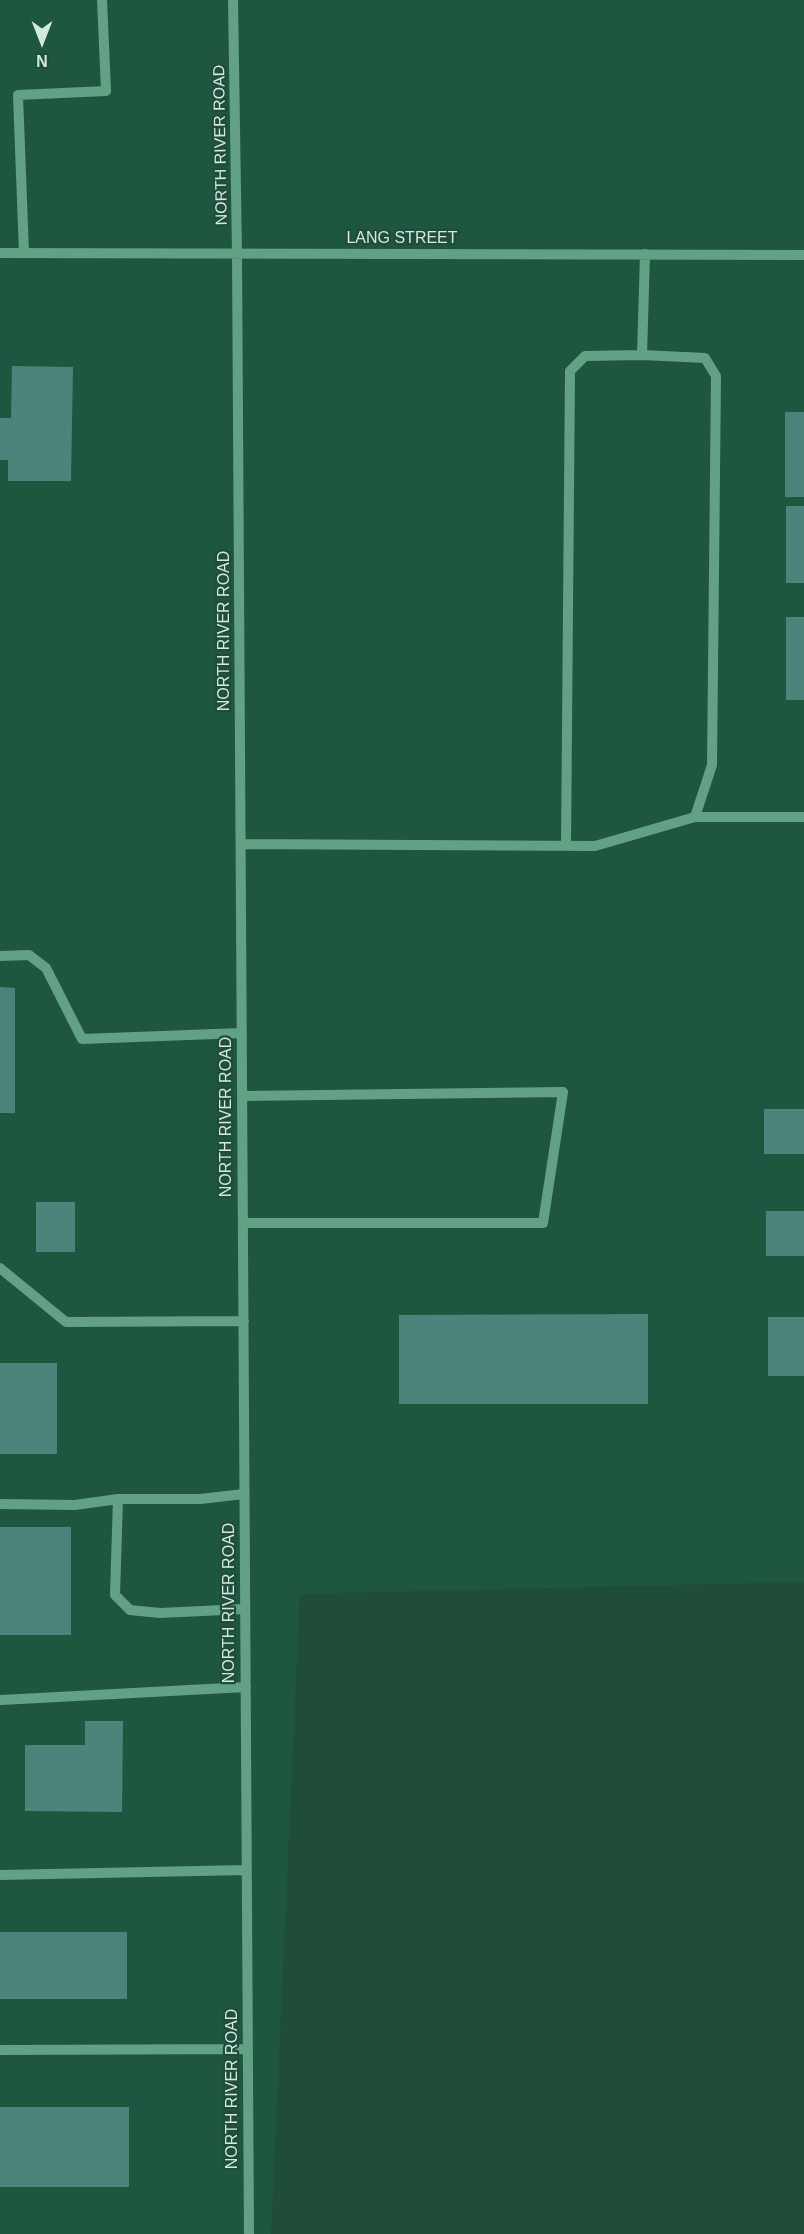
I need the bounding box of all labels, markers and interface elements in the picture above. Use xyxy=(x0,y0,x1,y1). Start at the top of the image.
north arrow xyxy=(12,12,72,72)
text: N xyxy=(36,52,48,69)
street label: NORTH RIVER ROAD xyxy=(210,65,232,225)
street label: LANG STREET xyxy=(346,229,458,249)
street label: NORTH RIVER ROAD xyxy=(215,551,235,711)
street label: NORTH RIVER ROAD xyxy=(217,1037,237,1197)
street label: NORTH RIVER ROAD xyxy=(220,1523,240,1683)
street label: NORTH RIVER ROAD xyxy=(223,2009,243,2169)

